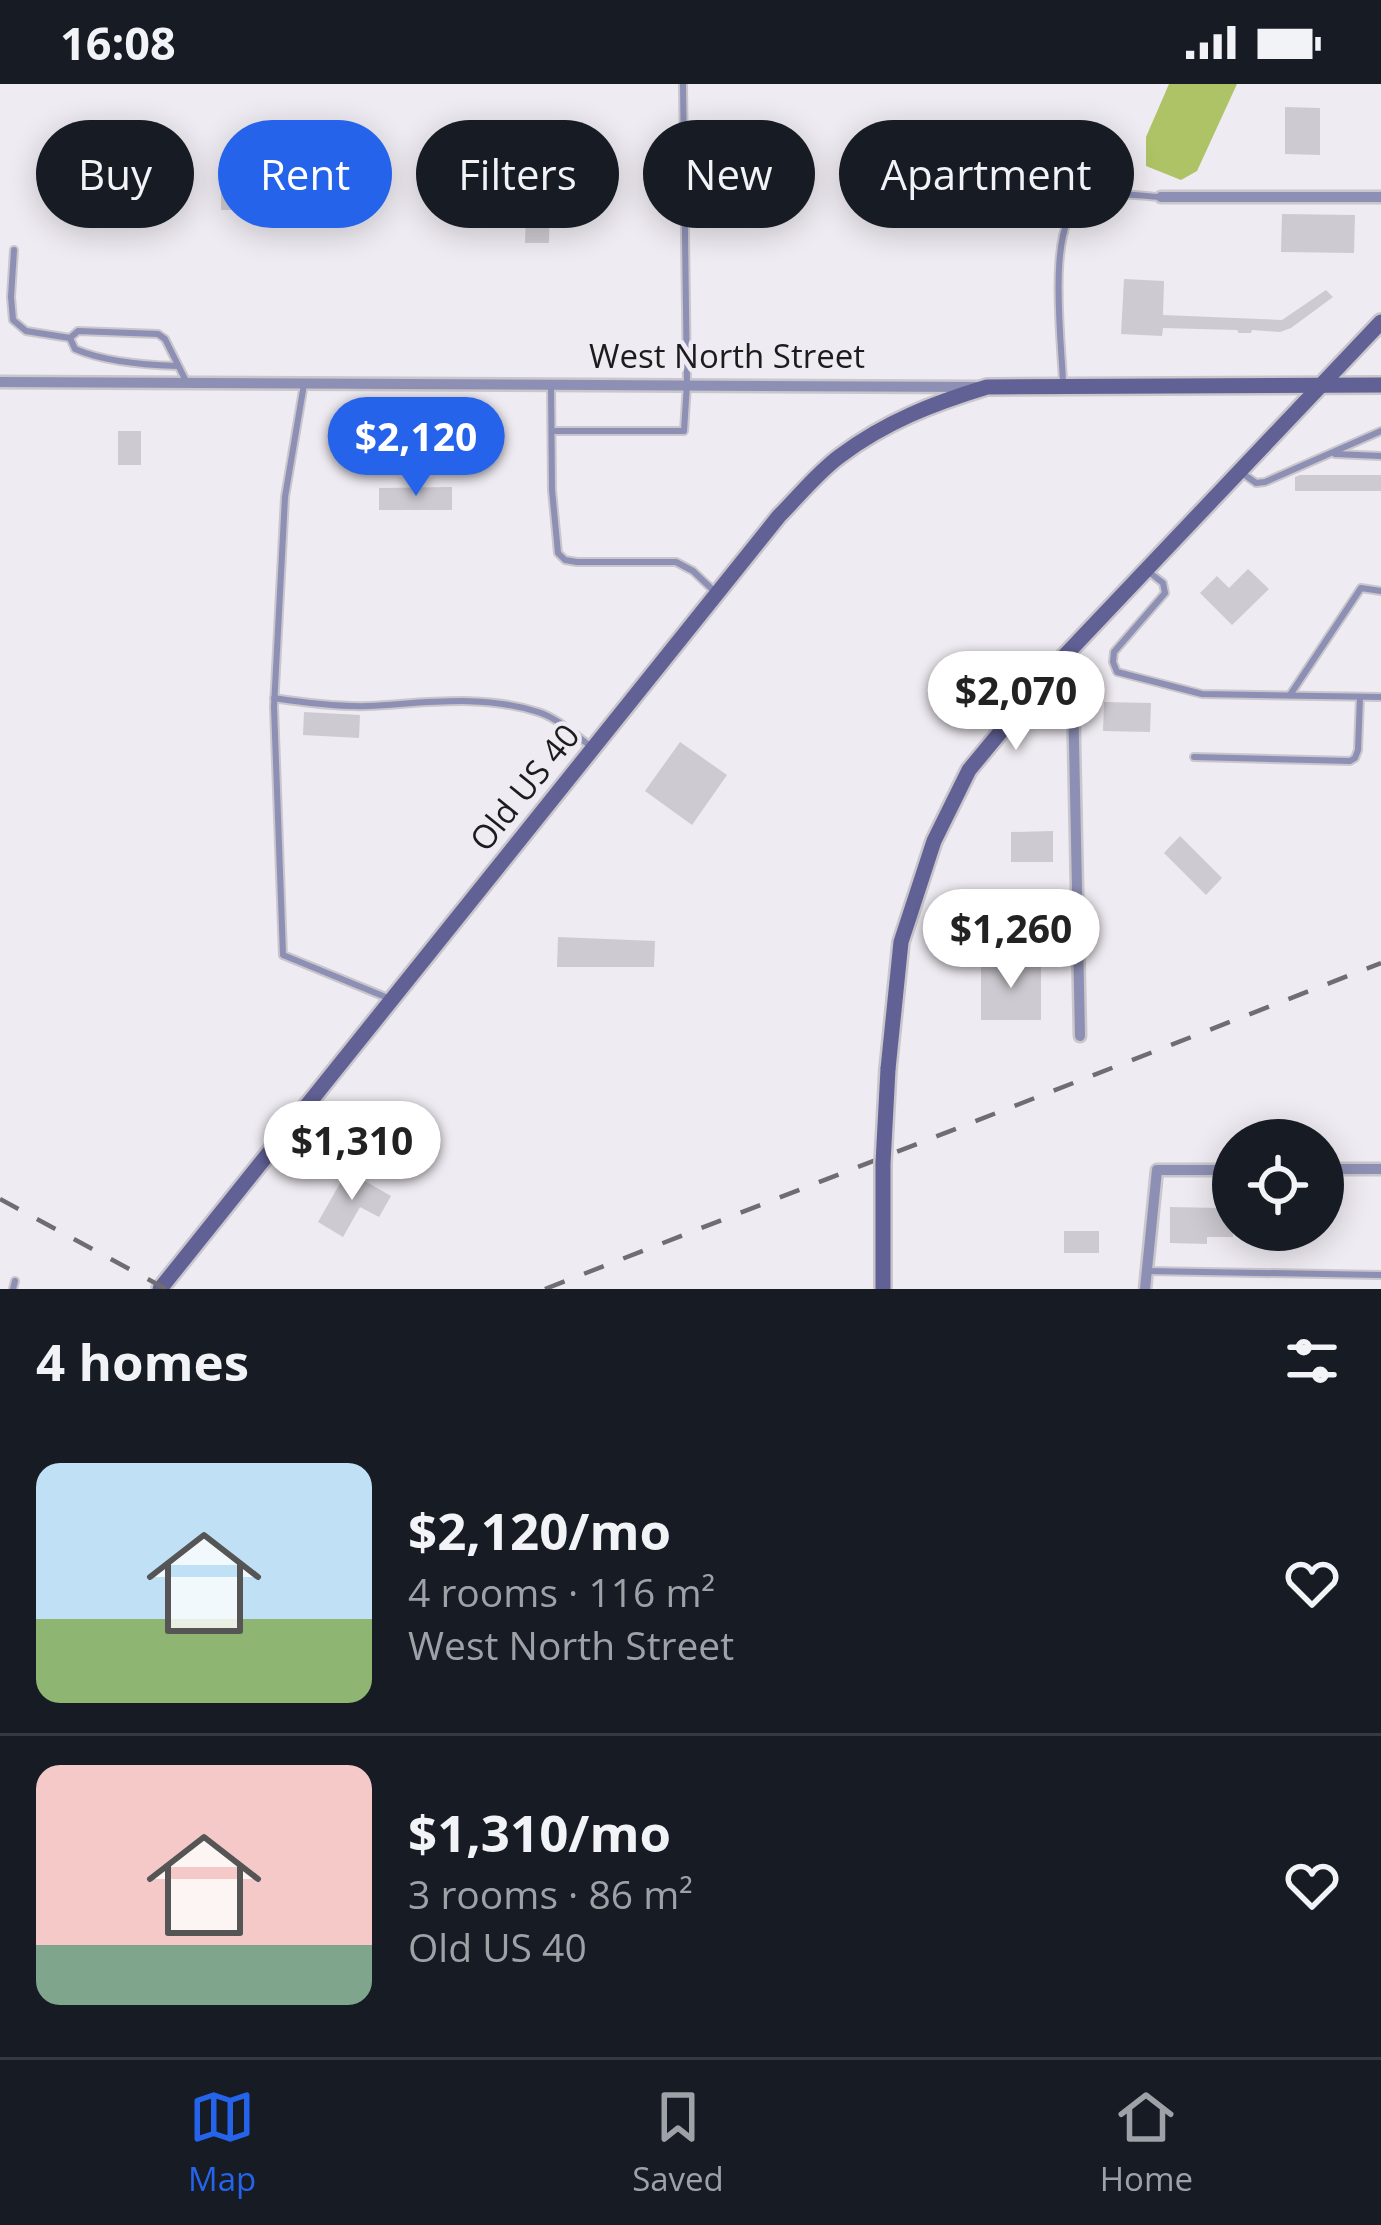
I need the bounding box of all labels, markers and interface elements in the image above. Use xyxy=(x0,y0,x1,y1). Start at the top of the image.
text: 16:08 xyxy=(60,12,176,73)
chip: Buy xyxy=(36,120,194,228)
chip: Rent xyxy=(218,120,392,228)
chip: Filters xyxy=(416,120,619,228)
chip: New xyxy=(643,120,815,228)
chip: Apartment xyxy=(839,120,1134,228)
street label: West North Street xyxy=(589,333,865,378)
pin: $2,120 xyxy=(318,397,514,499)
text: $2,120 xyxy=(355,409,477,462)
pin: $2,070 xyxy=(918,651,1114,753)
text: $2,070 xyxy=(955,663,1077,716)
street label: Old US 40 xyxy=(459,714,589,860)
pin: $1,260 xyxy=(913,889,1109,991)
text: $1,260 xyxy=(950,901,1072,954)
pin: $1,310 xyxy=(254,1101,450,1203)
text: $1,310 xyxy=(291,1113,413,1166)
map controls xyxy=(1212,1119,1344,1251)
button: locate xyxy=(1212,1119,1344,1251)
text: 4 homes xyxy=(36,1326,249,1396)
icon: filters xyxy=(1279,1328,1345,1394)
text: $2,120/mo xyxy=(408,1495,671,1565)
icon: home xyxy=(132,1511,276,1655)
icon: heart xyxy=(1279,1550,1345,1616)
text: 4 rooms · 116 m² xyxy=(408,1565,715,1618)
text: West North Street xyxy=(408,1618,734,1671)
text: $1,310/mo xyxy=(408,1797,671,1867)
icon: home xyxy=(132,1813,276,1957)
icon: heart xyxy=(1279,1852,1345,1918)
text: 3 rooms · 86 m² xyxy=(408,1867,693,1920)
text: Old US 40 xyxy=(408,1920,587,1973)
tab: Map xyxy=(188,2084,256,2201)
tab: Saved xyxy=(632,2084,724,2201)
tab: Home xyxy=(1100,2084,1193,2201)

